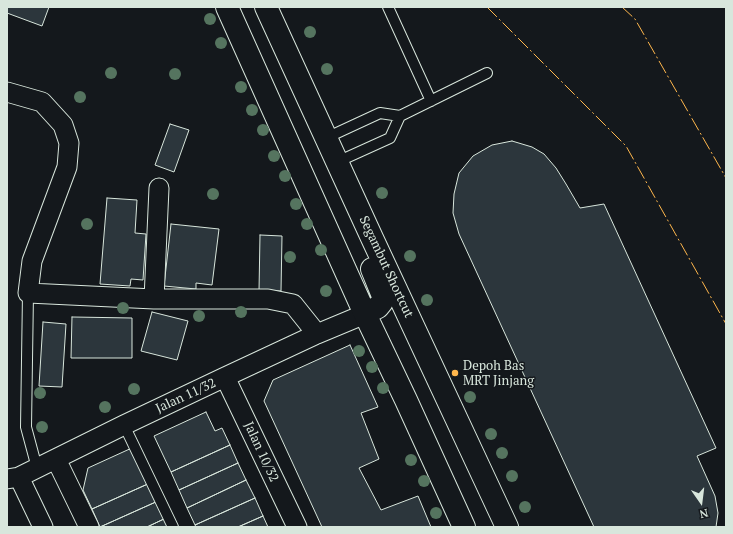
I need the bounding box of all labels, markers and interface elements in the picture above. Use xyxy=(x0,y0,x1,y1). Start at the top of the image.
street label: Segambut Shortcut xyxy=(356,214,416,320)
place label: Depoh Bas MRT Jinjang xyxy=(463,358,534,389)
marker: Depoh Bas MRT Jinjang xyxy=(450,368,460,378)
street label: Jalan 11/32 xyxy=(153,375,219,417)
street label: Jalan 10/32 xyxy=(240,419,282,485)
north arrow xyxy=(681,482,721,522)
text: N xyxy=(698,506,710,521)

